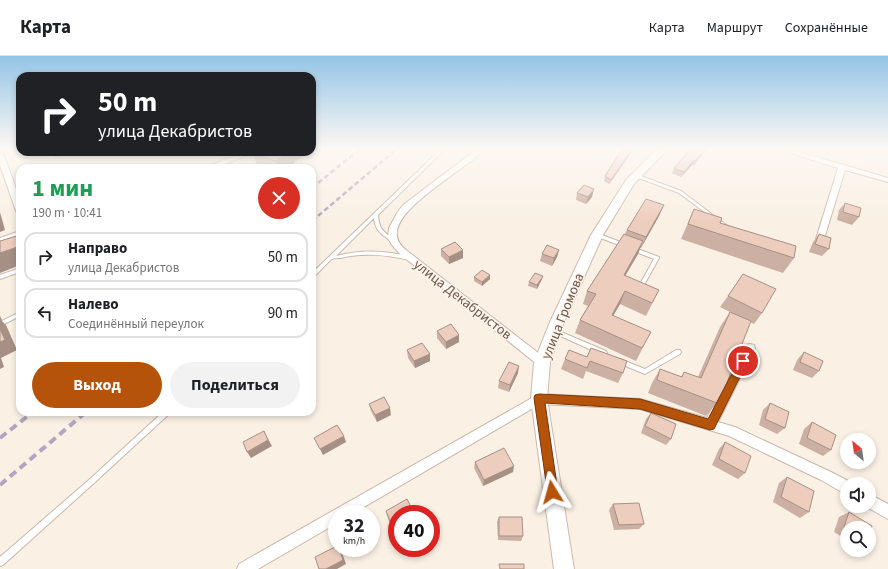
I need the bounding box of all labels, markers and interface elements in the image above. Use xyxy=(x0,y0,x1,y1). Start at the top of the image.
text: Карта xyxy=(20,14,71,41)
text: Карта xyxy=(649,18,685,38)
text: Маршрут xyxy=(707,18,763,38)
text: Сохранённые xyxy=(785,18,868,38)
text: 50 m xyxy=(98,82,157,122)
icon: right xyxy=(32,88,84,140)
text: улица Декабристов xyxy=(98,119,252,144)
text: 1 мин xyxy=(32,171,93,206)
button: close xyxy=(258,177,300,219)
text: 190 m · 10:41 xyxy=(32,204,102,222)
text: Направо xyxy=(68,238,127,259)
icon: right xyxy=(34,246,56,268)
text: 50 m xyxy=(268,247,298,268)
street label: улица Декабристов xyxy=(409,255,516,345)
text: улица Декабристов xyxy=(68,259,179,277)
street label: улица Громова xyxy=(536,270,589,363)
text: Налево xyxy=(68,294,119,315)
icon: left xyxy=(34,302,56,324)
text: 90 m xyxy=(268,303,298,324)
text: Соединённый переулок xyxy=(68,315,204,333)
pin xyxy=(726,344,760,378)
icon: arrive xyxy=(732,350,754,372)
button: Выход xyxy=(32,362,162,408)
button: Поделиться xyxy=(170,362,300,408)
north arrow xyxy=(840,433,876,469)
map controls xyxy=(840,433,876,557)
position arrow xyxy=(531,471,573,513)
button: sound xyxy=(840,477,876,513)
speed limit sign: 40 xyxy=(388,505,440,557)
text: 32 xyxy=(343,512,365,540)
button: search xyxy=(840,521,876,557)
text: km/h xyxy=(343,534,365,548)

